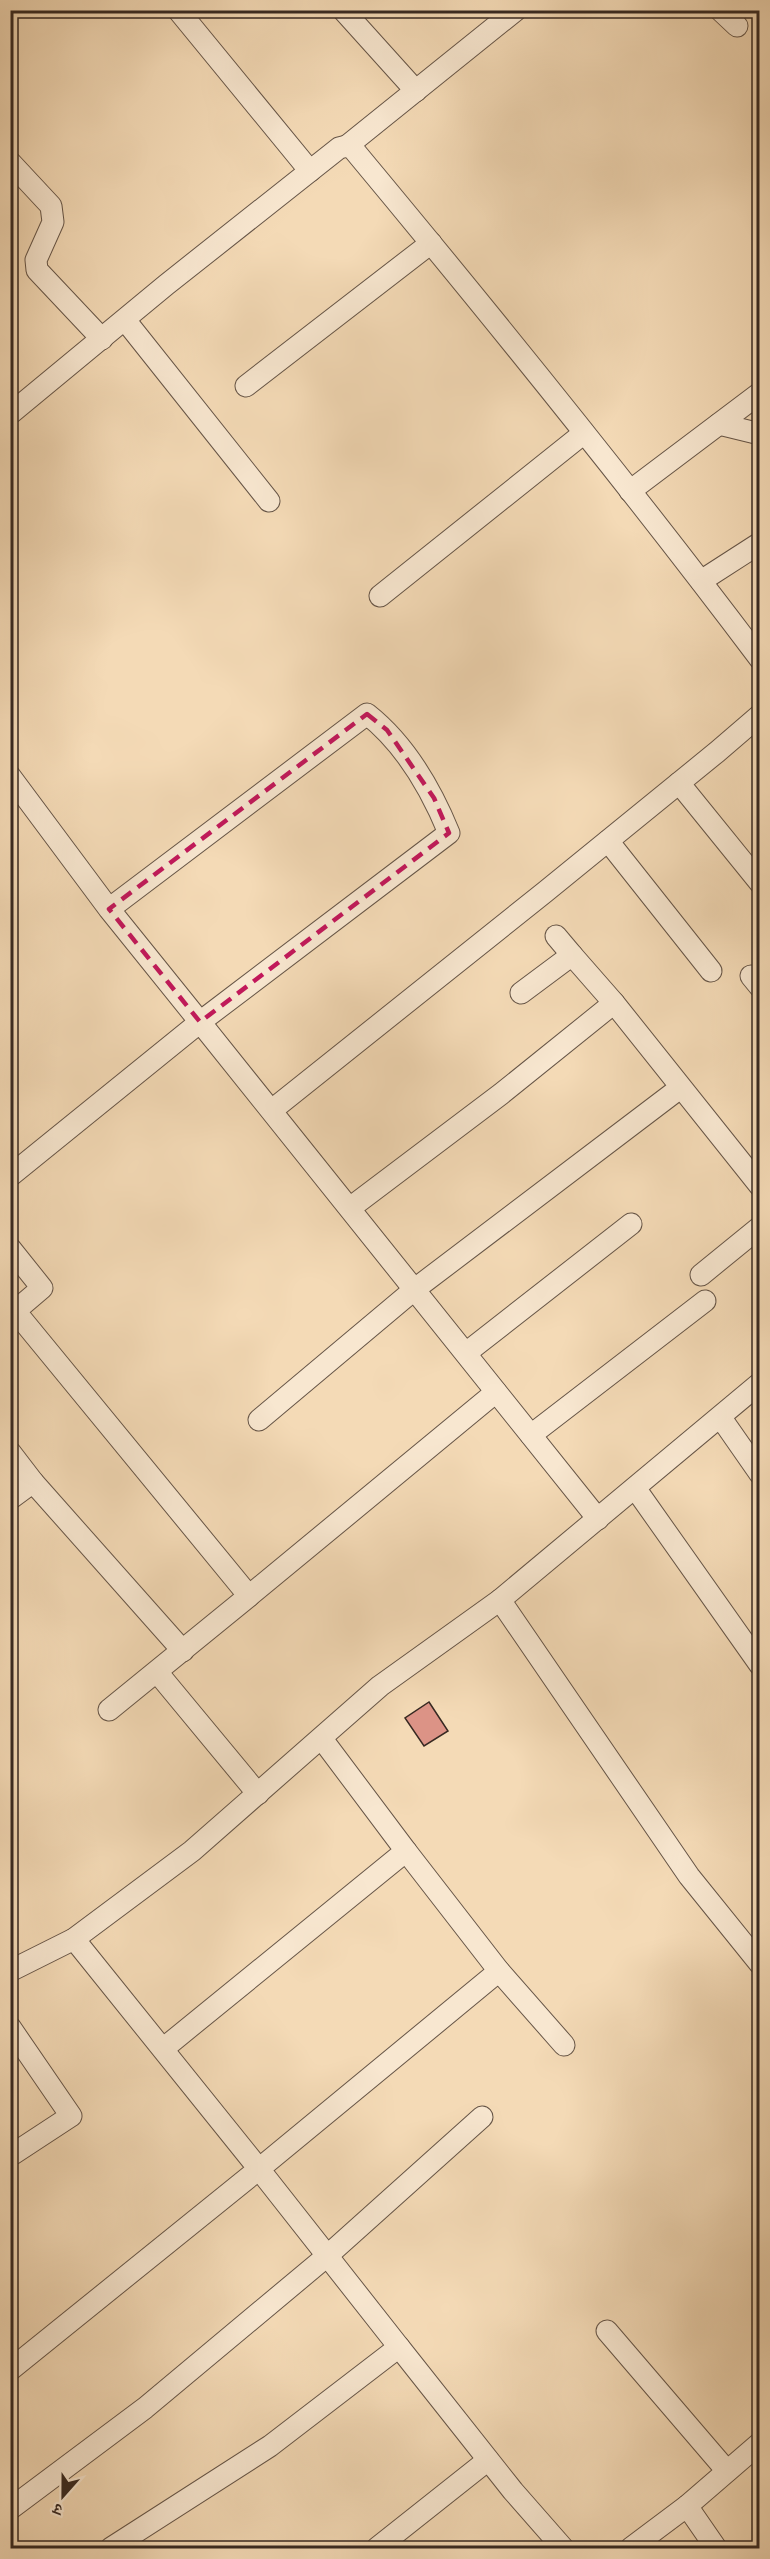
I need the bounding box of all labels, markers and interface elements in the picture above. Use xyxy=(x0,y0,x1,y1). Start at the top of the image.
north arrow xyxy=(33,2466,93,2526)
text: उ xyxy=(49,2498,66,2520)

